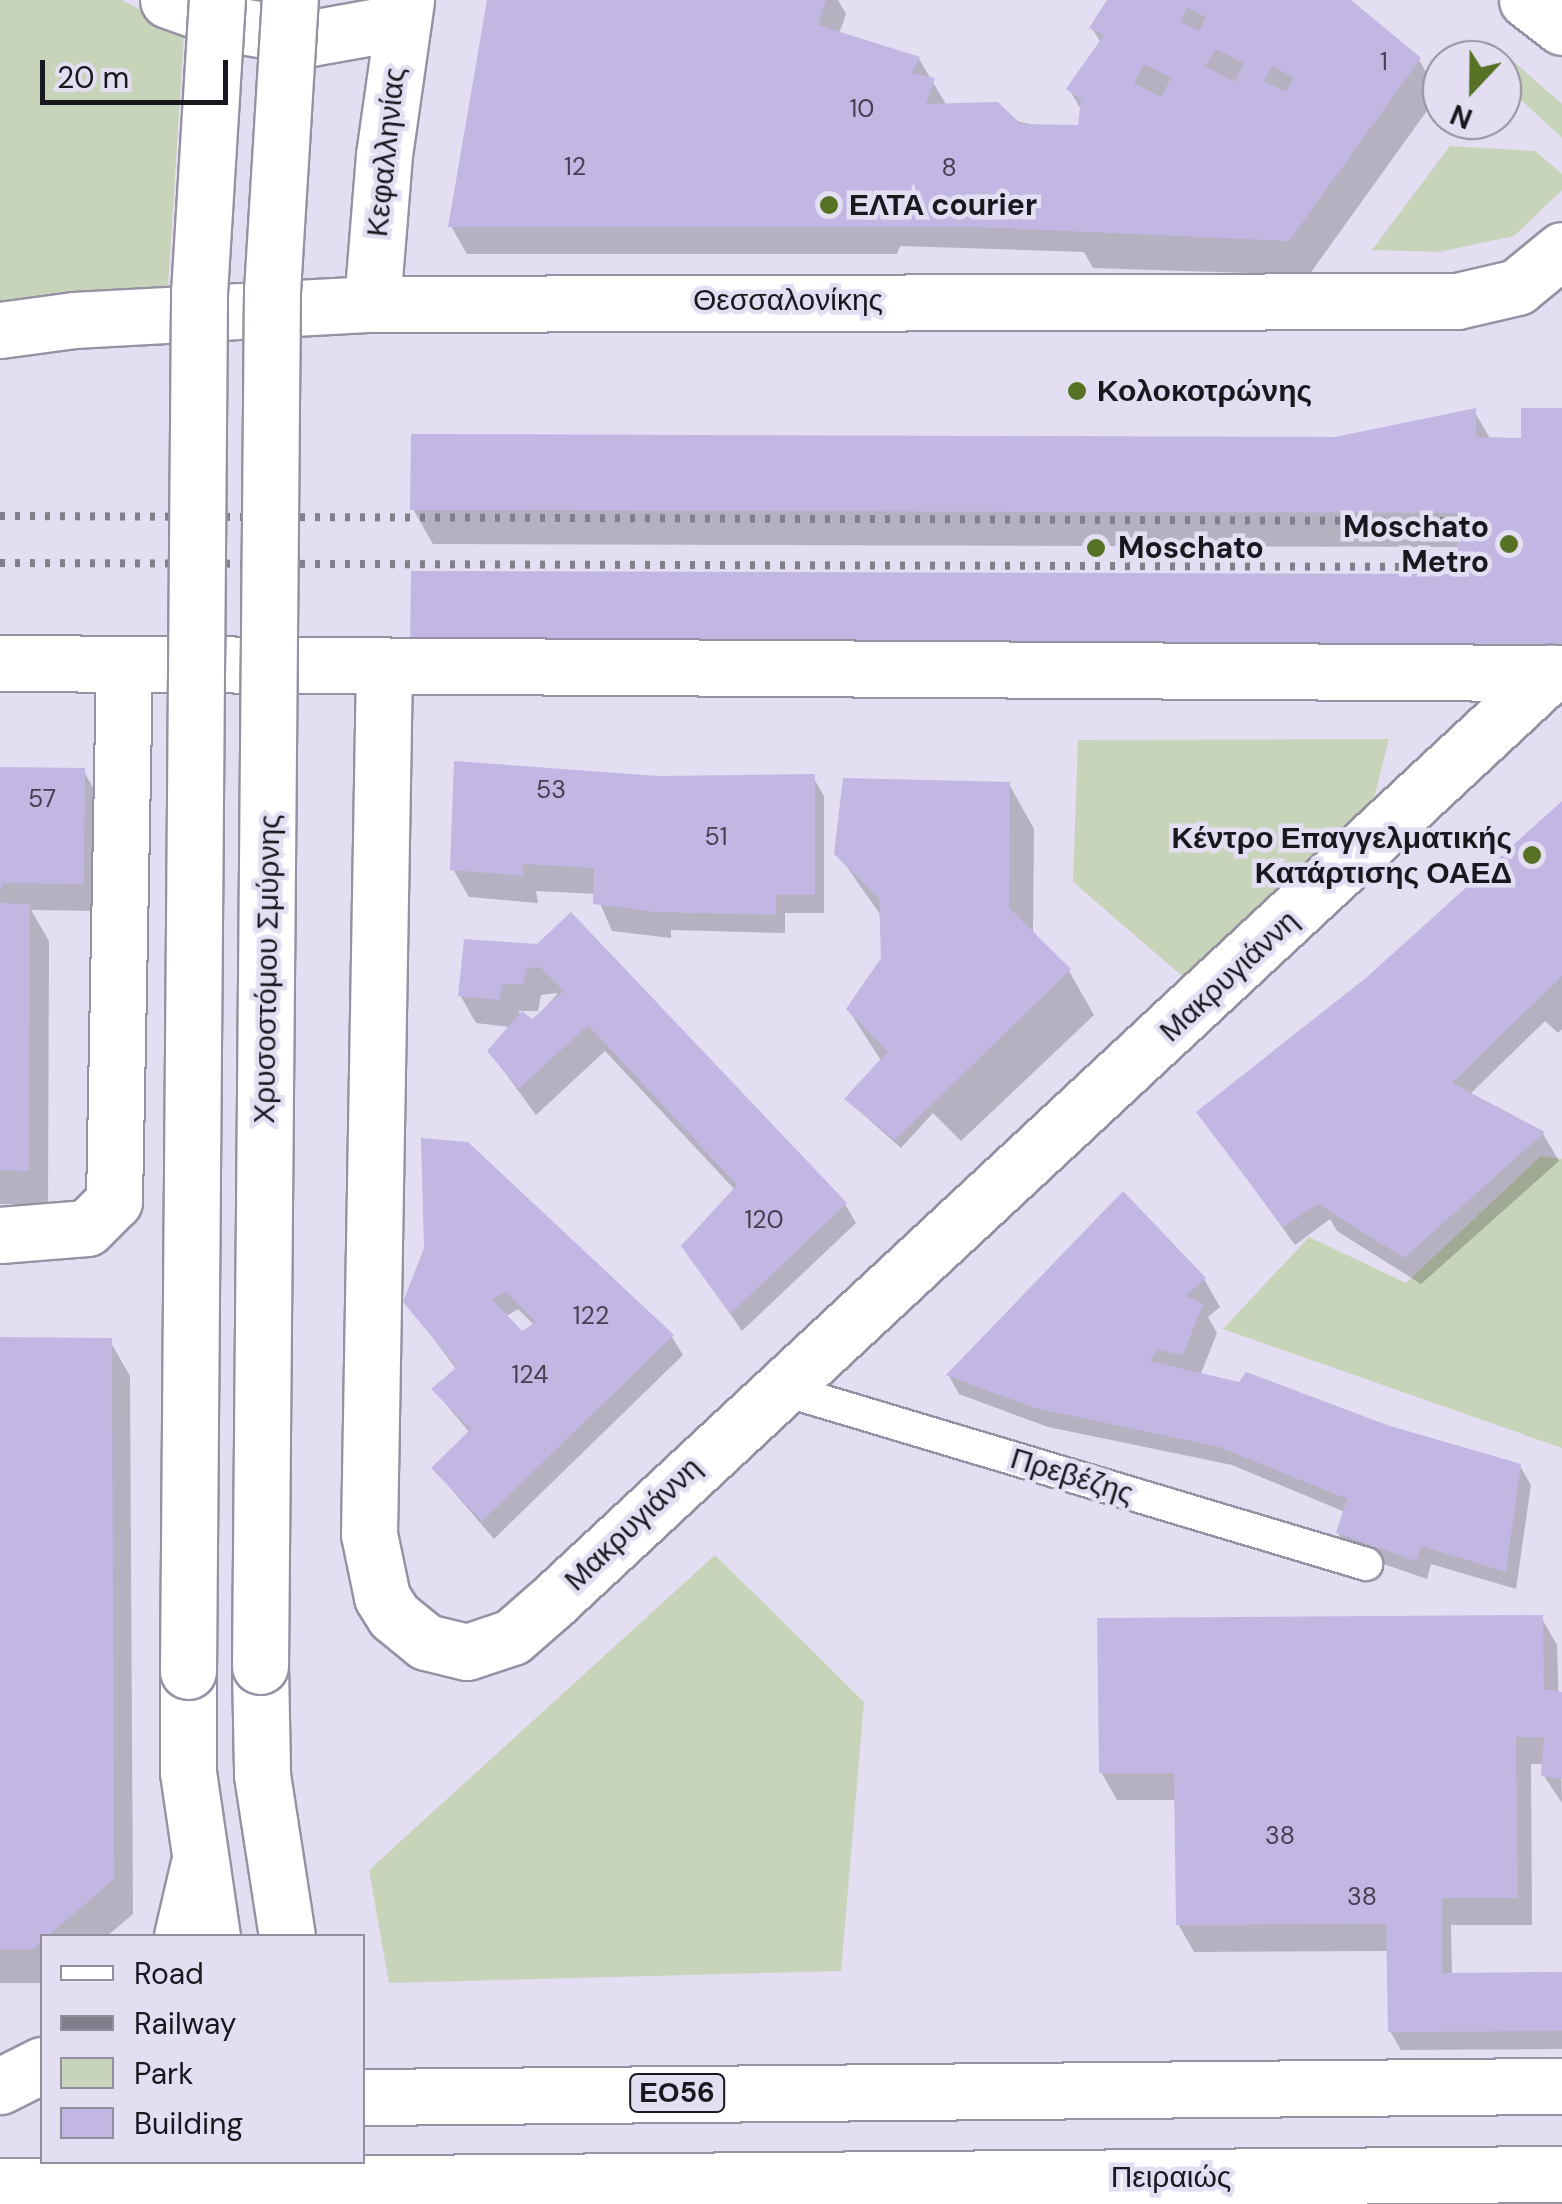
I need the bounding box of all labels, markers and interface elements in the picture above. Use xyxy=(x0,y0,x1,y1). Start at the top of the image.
scale bar xyxy=(45,40,232,102)
north arrow xyxy=(1422,40,1522,140)
house number: 1 xyxy=(1380,47,1388,77)
text: 20 m xyxy=(57,58,129,97)
street label: Κεφαλληνίας xyxy=(359,65,413,239)
house number: 10 xyxy=(850,94,874,124)
text: N xyxy=(1445,95,1478,137)
house number: 12 xyxy=(564,152,586,182)
house number: 8 xyxy=(941,153,957,183)
place label: ΕΛΤΑ courier xyxy=(849,187,1037,223)
marker: ΕΛΤΑ courier xyxy=(818,194,840,216)
street label: Θεσσαλονίκης xyxy=(693,282,883,318)
place label: Κολοκοτρώνης xyxy=(1097,373,1312,409)
marker: Κολοκοτρώνης xyxy=(1066,380,1088,402)
place label: Moschato Metro xyxy=(1343,509,1489,580)
place label: Moschato xyxy=(1118,530,1264,566)
marker: Moschato Metro xyxy=(1498,533,1520,555)
marker: Moschato xyxy=(1083,535,1109,561)
house number: 53 xyxy=(536,775,566,805)
house number: 57 xyxy=(28,784,56,814)
street label: Χρυσοστόμου Σμύρνης xyxy=(246,814,288,1124)
place label: Κέντρο Επαγγελματικής Κατάρτισης ΟΑΕΔ xyxy=(1171,820,1512,890)
house number: 51 xyxy=(704,822,728,852)
marker: Κέντρο Επαγγελματικής Κατάρτισης ΟΑΕΔ xyxy=(1521,844,1543,866)
street label: Μακρυγιάννη xyxy=(1152,903,1306,1049)
house number: 120 xyxy=(744,1205,784,1235)
house number: 122 xyxy=(573,1301,609,1331)
house number: 124 xyxy=(512,1360,548,1390)
street label: Πρεβέζης xyxy=(1006,1440,1138,1512)
street label: Μακρυγιάννη xyxy=(557,1450,709,1598)
house number: 38 xyxy=(1265,1821,1295,1851)
house number: 38 xyxy=(1347,1882,1377,1912)
legend xyxy=(40,1934,365,2164)
text: Road xyxy=(134,1954,204,1993)
text: Railway xyxy=(134,2004,237,2043)
text: Park xyxy=(134,2054,193,2093)
road number: ΕΟ56 xyxy=(627,2070,727,2116)
text: Building xyxy=(134,2104,243,2143)
street label: Πειραιώς xyxy=(1111,2159,1231,2195)

